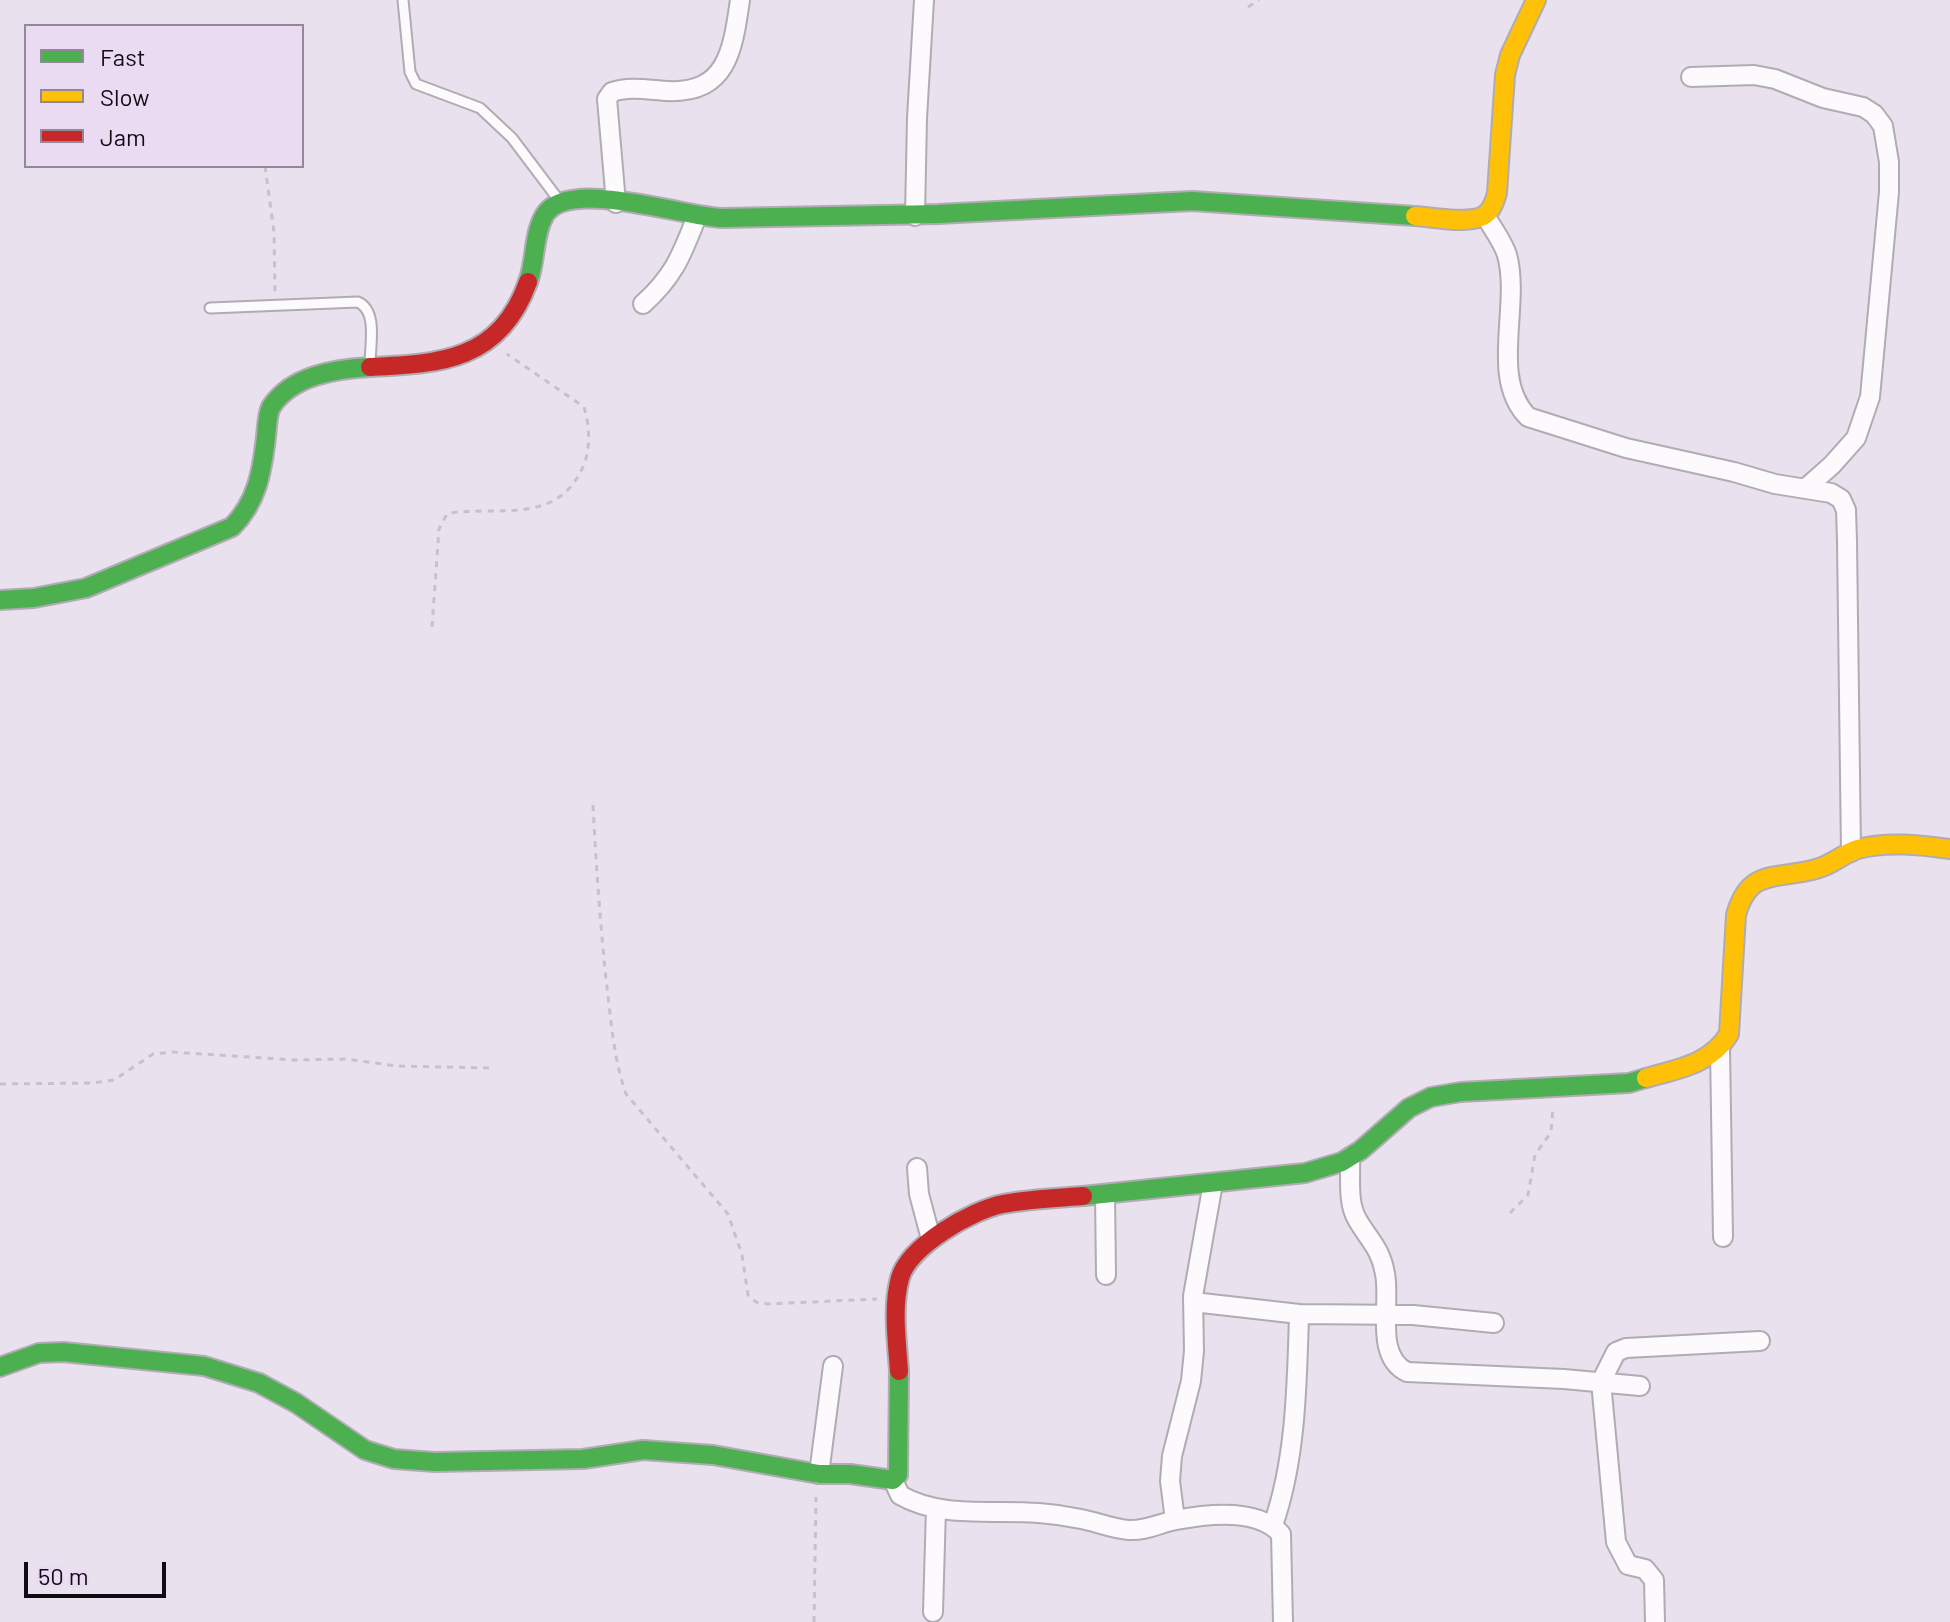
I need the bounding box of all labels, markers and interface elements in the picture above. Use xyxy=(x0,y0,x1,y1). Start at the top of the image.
legend xyxy=(24,24,304,168)
text: Fast xyxy=(100,42,145,71)
text: Slow xyxy=(100,82,149,111)
text: Jam xyxy=(100,122,146,151)
scale bar xyxy=(28,1546,170,1596)
text: 50 m xyxy=(38,1561,89,1590)

